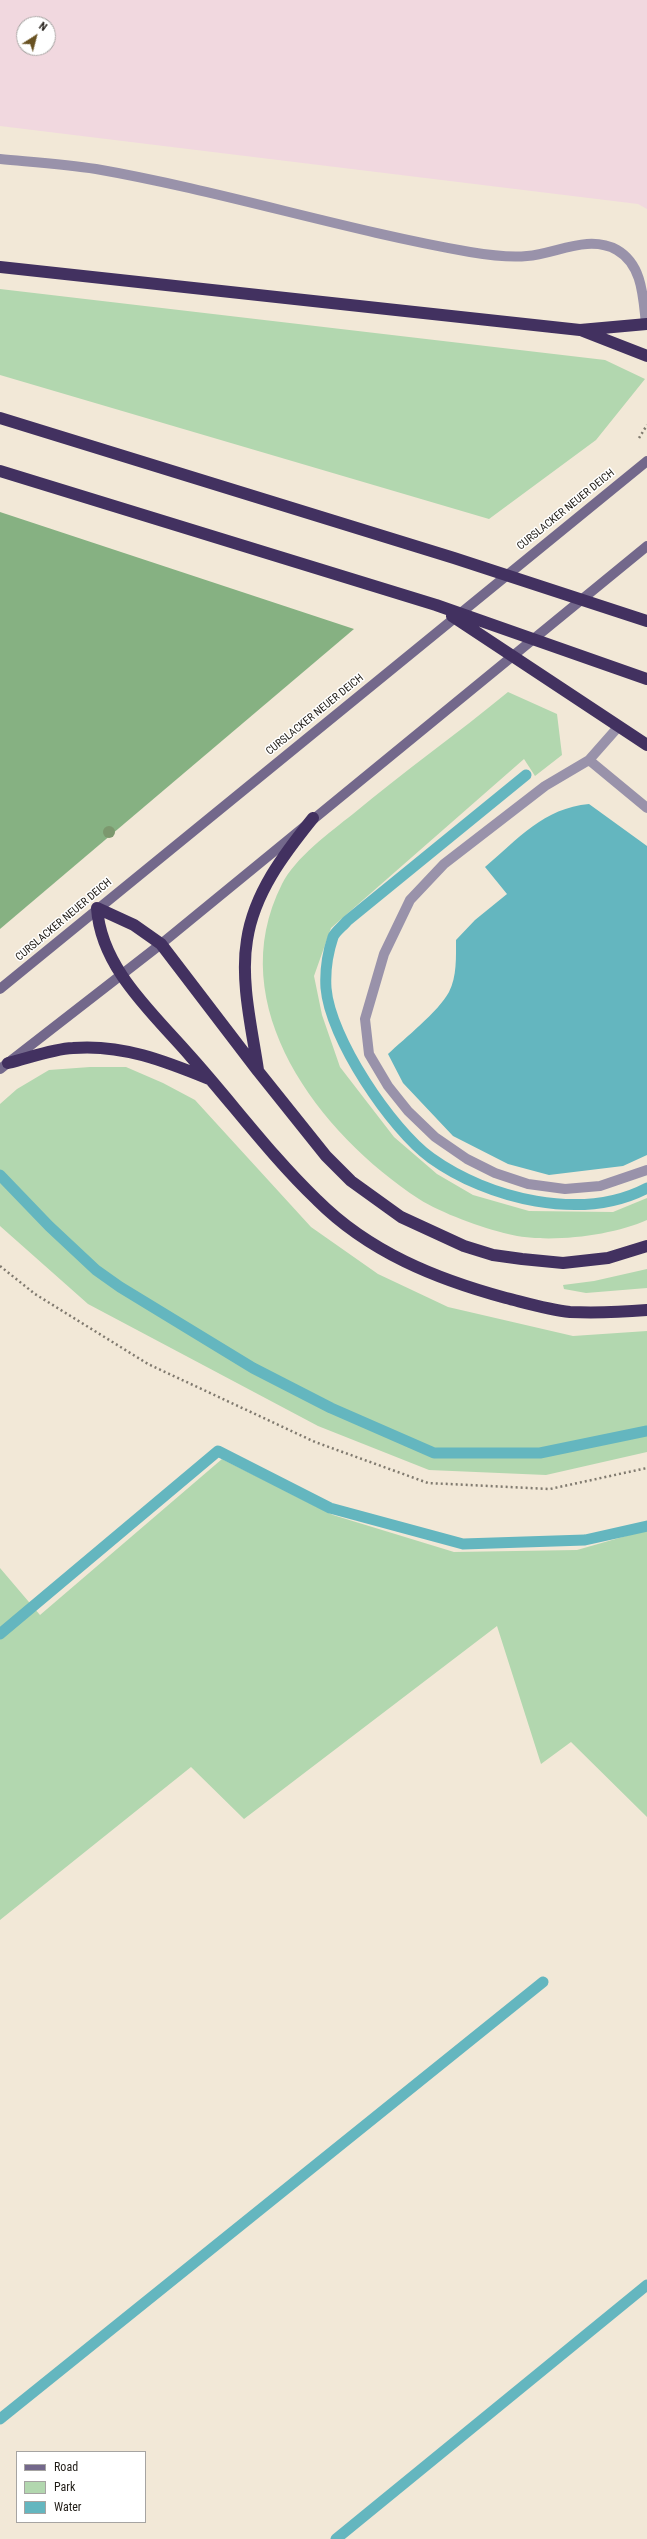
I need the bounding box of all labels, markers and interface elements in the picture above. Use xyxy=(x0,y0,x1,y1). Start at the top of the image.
north arrow xyxy=(16,16,56,56)
text: N xyxy=(36,19,49,34)
street label: CURSLACKER NEUER DEICH xyxy=(515,467,617,553)
street label: CURSLACKER NEUER DEICH xyxy=(264,672,366,758)
street label: CURSLACKER NEUER DEICH xyxy=(13,876,115,964)
legend xyxy=(16,2451,146,2523)
text: Road xyxy=(54,2460,78,2474)
text: Park xyxy=(54,2480,75,2494)
text: Water xyxy=(54,2500,82,2514)

